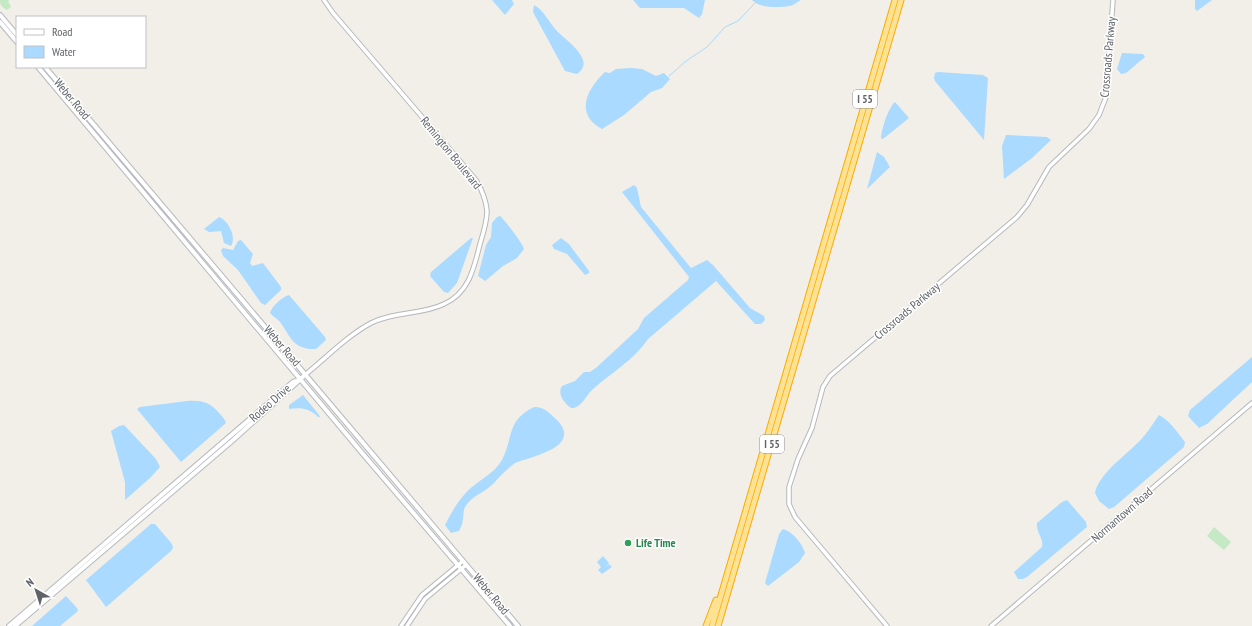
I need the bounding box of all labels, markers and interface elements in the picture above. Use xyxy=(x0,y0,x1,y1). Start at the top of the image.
street label: Crossroads Parkway xyxy=(1096,15,1119,98)
legend xyxy=(16,16,146,68)
text: Road xyxy=(52,24,72,39)
text: Water xyxy=(52,44,77,59)
street label: Weber Road xyxy=(51,75,94,122)
road number: I 55 xyxy=(853,90,877,108)
street label: Remington Boulevard xyxy=(418,113,485,192)
street label: Crossroads Parkway xyxy=(871,278,943,342)
street label: Weber Road xyxy=(261,322,304,369)
street label: Rodeo Drive xyxy=(246,381,294,425)
road number: I 55 xyxy=(760,435,784,453)
street label: Normantown Road xyxy=(1088,484,1155,545)
place label: Life Time xyxy=(636,535,676,550)
marker: Life Time xyxy=(623,538,633,548)
north arrow xyxy=(16,570,56,610)
street label: Weber Road xyxy=(470,570,513,617)
text: N xyxy=(23,575,36,590)

